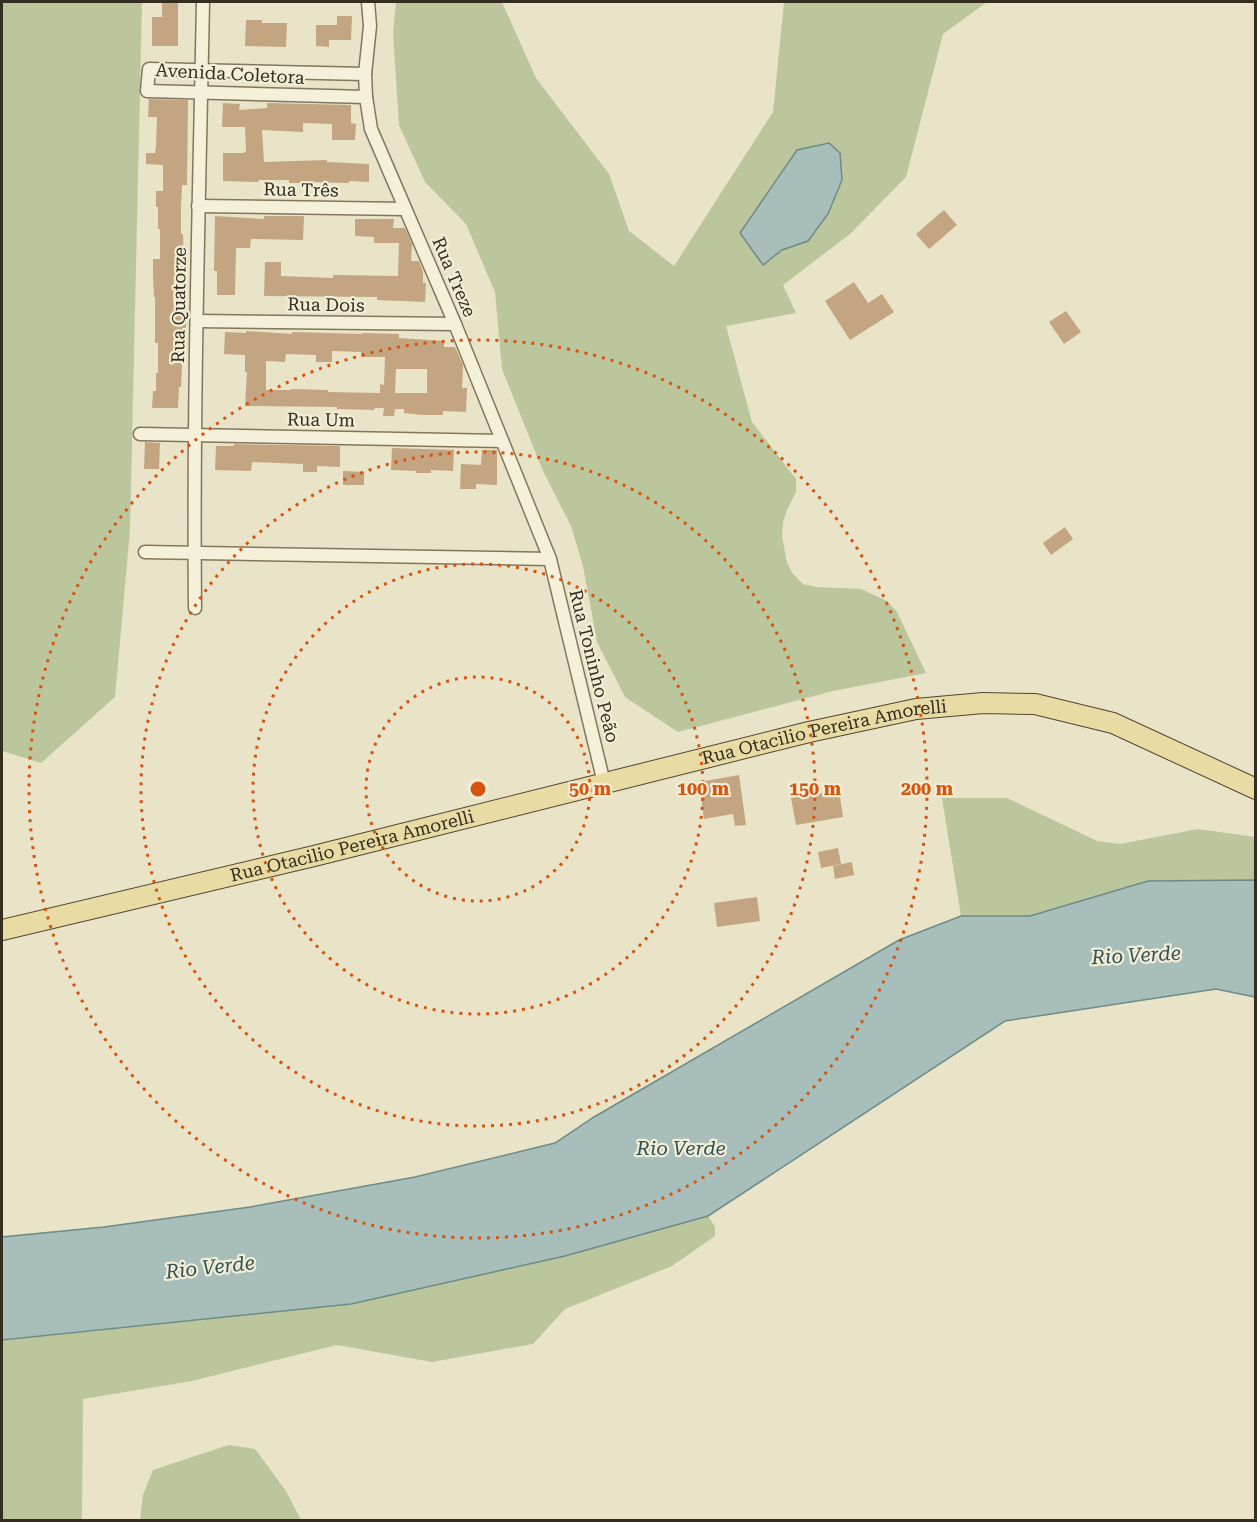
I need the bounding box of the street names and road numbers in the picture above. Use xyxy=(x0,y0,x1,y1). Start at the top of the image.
street label: Avenida Coletora xyxy=(155,59,305,88)
street label: Rua Três xyxy=(263,178,339,201)
street label: Rua Treze xyxy=(428,234,481,320)
street label: Rua Quatorze xyxy=(167,247,190,363)
street label: Rua Dois xyxy=(287,293,365,316)
street label: Rua Um xyxy=(287,408,355,431)
street label: Rua Toninho Peão xyxy=(565,587,624,745)
street label: Rua Otacilio Pereira Amorelli xyxy=(699,695,948,768)
street label: Rua Otacilio Pereira Amorelli xyxy=(228,805,476,886)

